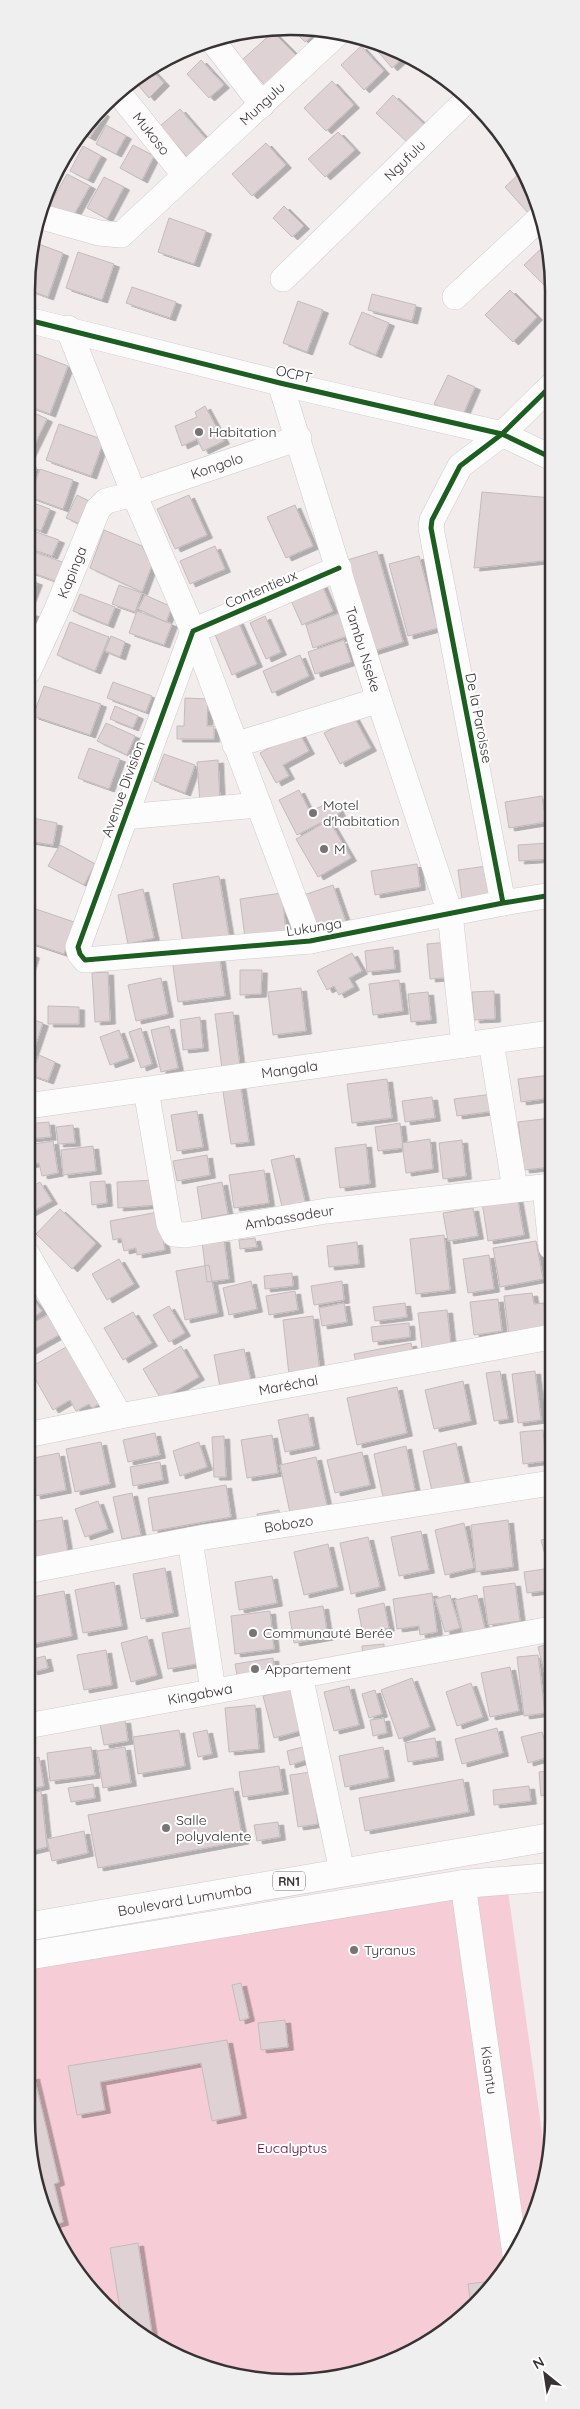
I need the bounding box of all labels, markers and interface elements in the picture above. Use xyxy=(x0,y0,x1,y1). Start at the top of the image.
street label: Mungulu xyxy=(236,78,288,129)
street label: Mukoso xyxy=(129,108,174,159)
street label: Ngufulu xyxy=(380,136,429,185)
street label: OCPT xyxy=(274,361,314,387)
place label: Habitation xyxy=(209,423,277,441)
marker: Habitation xyxy=(193,426,205,438)
street label: Kongolo xyxy=(188,449,245,483)
street label: Kapinga xyxy=(53,544,91,601)
street label: Contentieux xyxy=(222,566,300,612)
street label: Tambu Nseke xyxy=(341,604,385,694)
street label: De la Paroisse xyxy=(461,671,497,765)
street label: Avenue Division xyxy=(97,738,149,840)
place label: Motel d'habitation xyxy=(323,796,400,830)
marker: Motel d'habitation xyxy=(307,807,319,819)
place label: M xyxy=(334,840,346,858)
marker: M xyxy=(318,843,330,855)
street label: Lukunga xyxy=(285,914,343,940)
street label: Mangala xyxy=(260,1057,319,1082)
street label: Ambassadeur xyxy=(243,1201,335,1234)
street label: Maréchal xyxy=(257,1371,319,1399)
street label: Bobozo xyxy=(263,1511,315,1537)
place label: Communauté Berée xyxy=(263,1624,393,1642)
marker: Communauté Berée xyxy=(247,1627,259,1639)
place label: Appartement xyxy=(265,1660,351,1678)
marker: Appartement xyxy=(249,1663,261,1675)
street label: Kingabwa xyxy=(166,1679,234,1709)
place label: Salle polyvalente xyxy=(176,1811,252,1845)
marker: Salle polyvalente xyxy=(160,1822,172,1834)
road number: RN1 xyxy=(273,1872,305,1890)
street label: Boulevard Lumumba xyxy=(116,1879,253,1920)
place label: Tyranus xyxy=(364,1941,415,1959)
marker: Tyranus xyxy=(348,1944,360,1956)
street label: Kisantu xyxy=(477,2045,501,2095)
park label: Eucalyptus xyxy=(257,2139,327,2157)
north arrow xyxy=(520,2349,570,2399)
text: N xyxy=(530,2352,547,2373)

